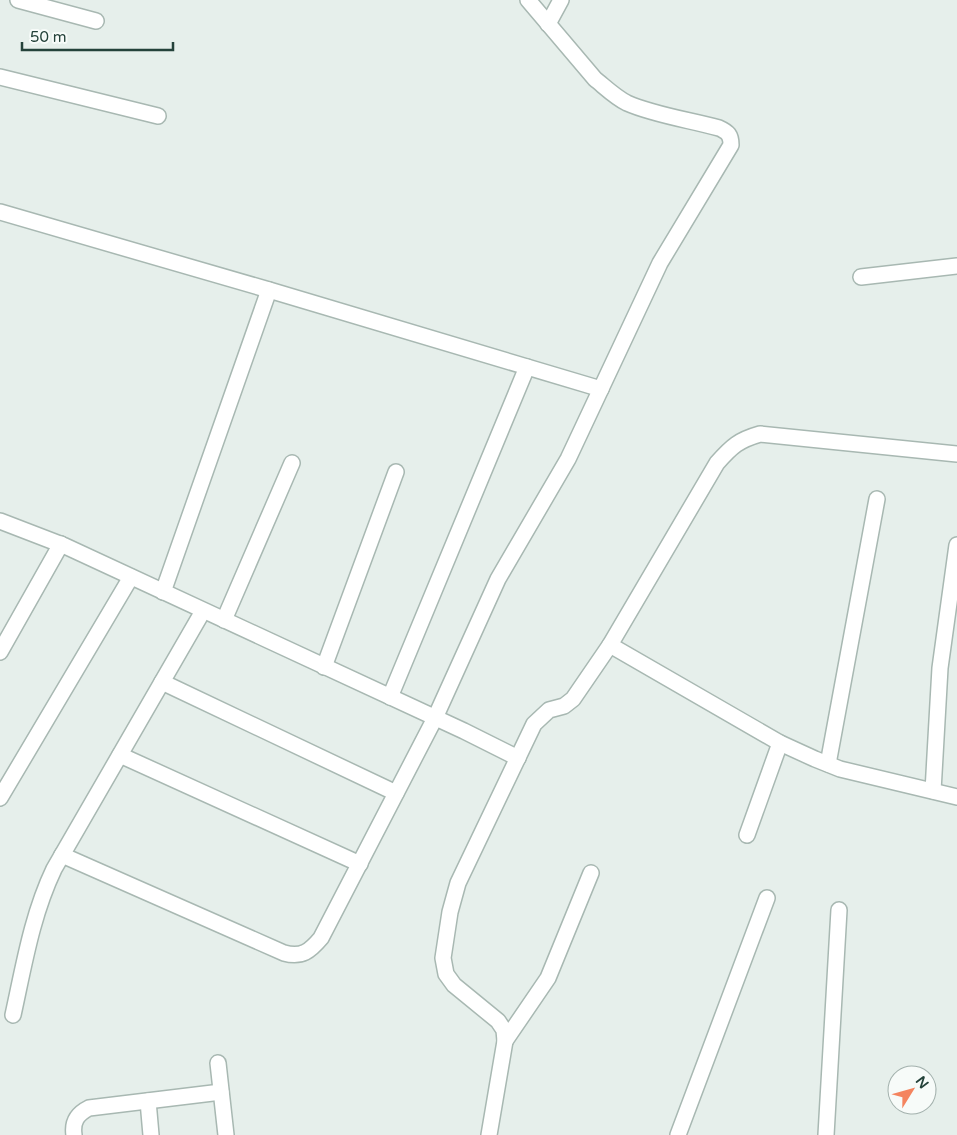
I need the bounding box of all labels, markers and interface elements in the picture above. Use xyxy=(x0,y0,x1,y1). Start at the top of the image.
scale bar xyxy=(22,20,174,52)
text: 50 m xyxy=(30,28,67,46)
north arrow xyxy=(887,1065,937,1115)
text: N xyxy=(912,1073,932,1092)

